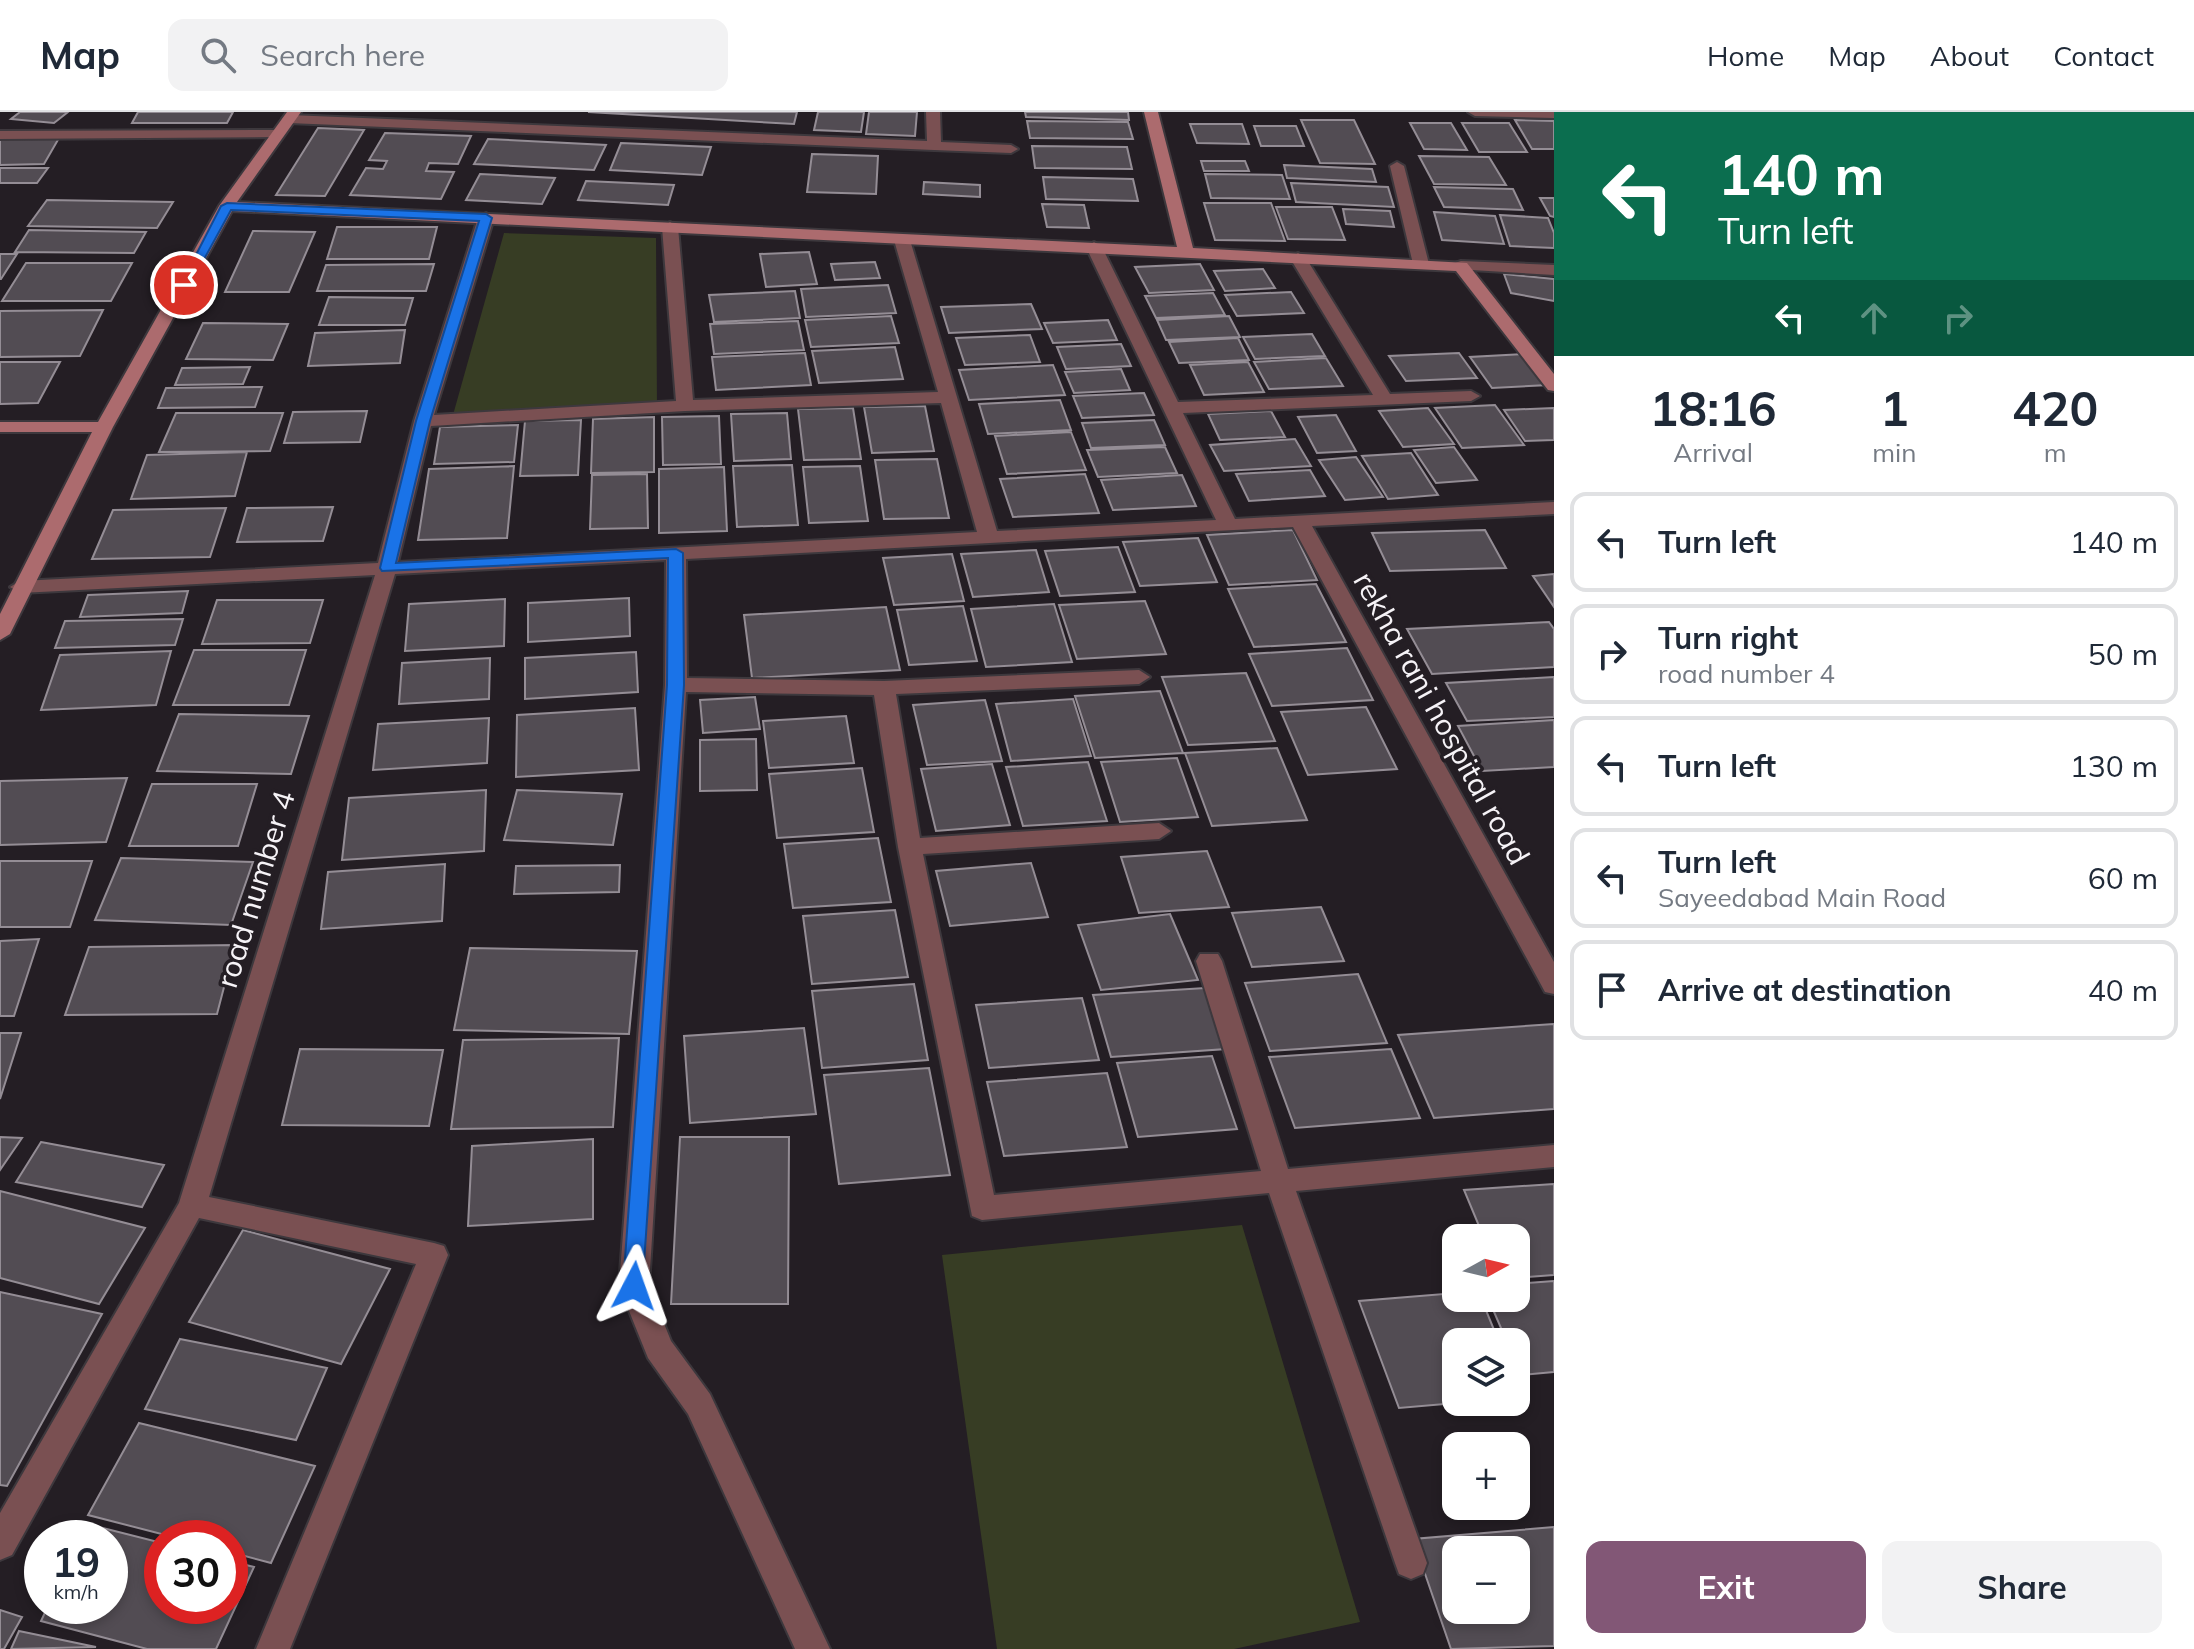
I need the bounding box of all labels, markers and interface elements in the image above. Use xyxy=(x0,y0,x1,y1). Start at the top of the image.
search box xyxy=(168,19,728,91)
text: Map xyxy=(40,31,120,79)
icon: search xyxy=(196,33,240,77)
text: Search here xyxy=(260,36,425,74)
text: Home xyxy=(1707,38,1784,73)
text: Map xyxy=(1828,38,1886,73)
text: About xyxy=(1930,38,2009,73)
text: Contact xyxy=(2053,38,2154,73)
text: 140 m xyxy=(1718,139,1885,209)
icon: left xyxy=(1586,144,1690,248)
text: Turn left xyxy=(1718,208,1854,253)
pin xyxy=(150,251,218,319)
icon: arrive xyxy=(162,263,206,307)
icon: left xyxy=(1768,296,1812,340)
icon: ahead xyxy=(1852,296,1896,340)
icon: right xyxy=(1936,296,1980,340)
text: 18:16 xyxy=(1650,378,1777,438)
text: 1 xyxy=(1880,378,1909,438)
text: 420 xyxy=(2012,378,2098,438)
text: Arrival xyxy=(1673,436,1753,469)
text: min xyxy=(1872,436,1916,469)
text: m xyxy=(2044,436,2067,469)
icon: left xyxy=(1590,520,1634,564)
text: Turn left xyxy=(1658,523,1776,561)
text: 140 m xyxy=(2070,523,2158,561)
street label: rekha rani hospital road xyxy=(1346,565,1538,871)
text: Turn right xyxy=(1658,619,1798,657)
icon: right xyxy=(1590,632,1634,676)
text: 50 m xyxy=(2088,635,2158,673)
text: road number 4 xyxy=(1658,657,1835,690)
icon: left xyxy=(1590,744,1634,788)
text: Turn left xyxy=(1658,747,1776,785)
text: 130 m xyxy=(2070,747,2158,785)
street label: road number 4 xyxy=(207,786,303,992)
text: Turn left xyxy=(1658,843,1776,881)
icon: left xyxy=(1590,856,1634,900)
text: 60 m xyxy=(2088,859,2158,897)
text: Sayeedabad Main Road xyxy=(1658,881,1946,914)
icon: arrive xyxy=(1590,968,1634,1012)
text: Arrive at destination xyxy=(1658,971,1952,1009)
text: 40 m xyxy=(2088,971,2158,1009)
north arrow xyxy=(1442,1224,1530,1312)
map controls xyxy=(1442,1224,1530,1624)
position arrow xyxy=(592,1244,676,1328)
button: layers xyxy=(1442,1328,1530,1416)
button: + xyxy=(1442,1432,1530,1520)
speed limit sign: 30 xyxy=(144,1520,248,1624)
button: − xyxy=(1442,1536,1530,1624)
text: 19 xyxy=(52,1537,100,1587)
button: Exit xyxy=(1586,1541,1866,1633)
button: Share xyxy=(1882,1541,2162,1633)
text: km/h xyxy=(53,1579,99,1604)

